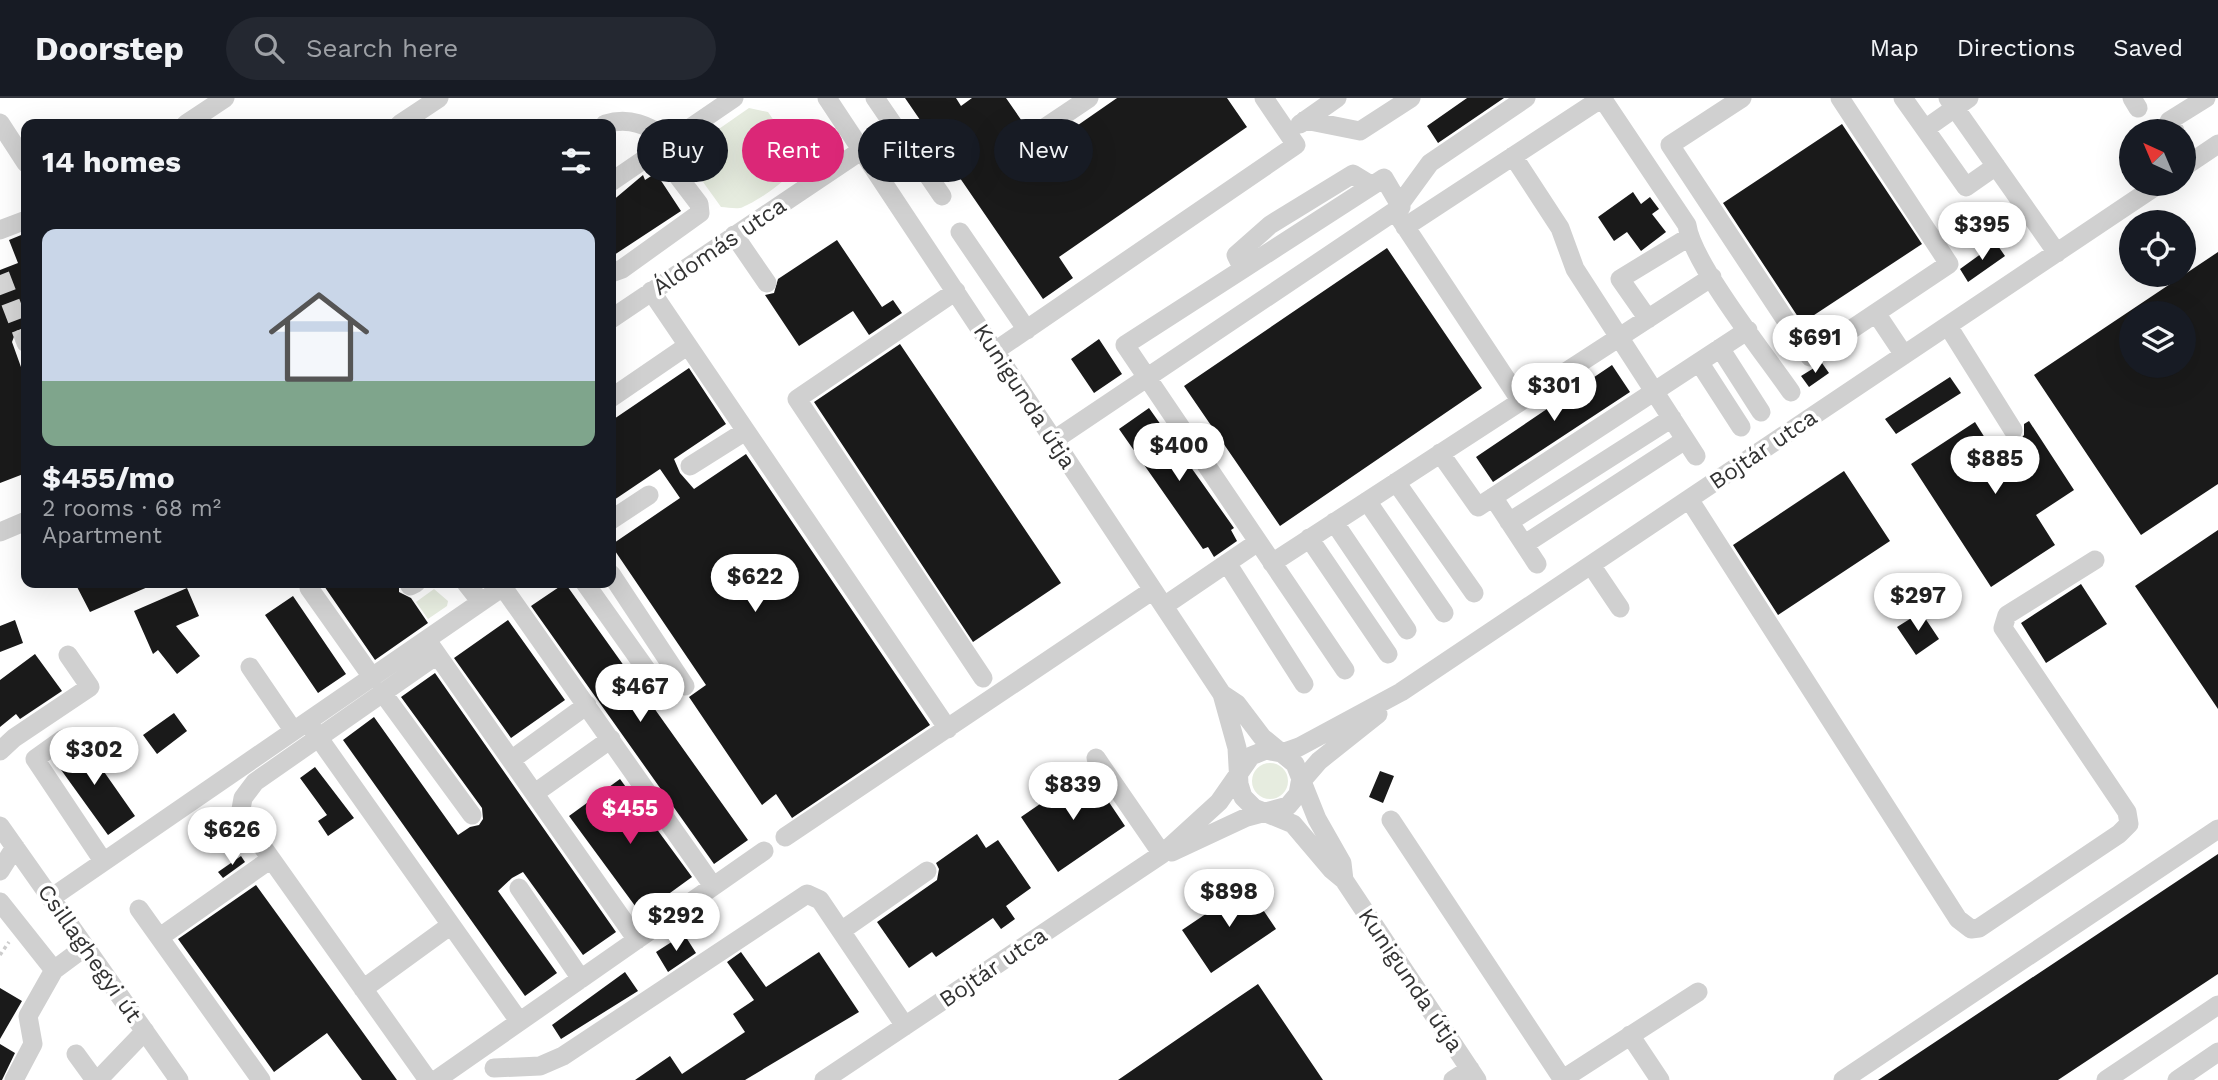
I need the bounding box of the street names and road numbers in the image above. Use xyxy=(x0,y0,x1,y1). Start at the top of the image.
street label: Áldomás utca xyxy=(647,192,791,301)
street label: Kunigunda útja xyxy=(968,319,1082,474)
street label: Bojtár utca xyxy=(1704,404,1822,495)
street label: Csillaghegyi út xyxy=(32,879,148,1028)
street label: Kunigunda útja xyxy=(1353,903,1469,1057)
street label: Bojtár utca xyxy=(934,922,1052,1013)

